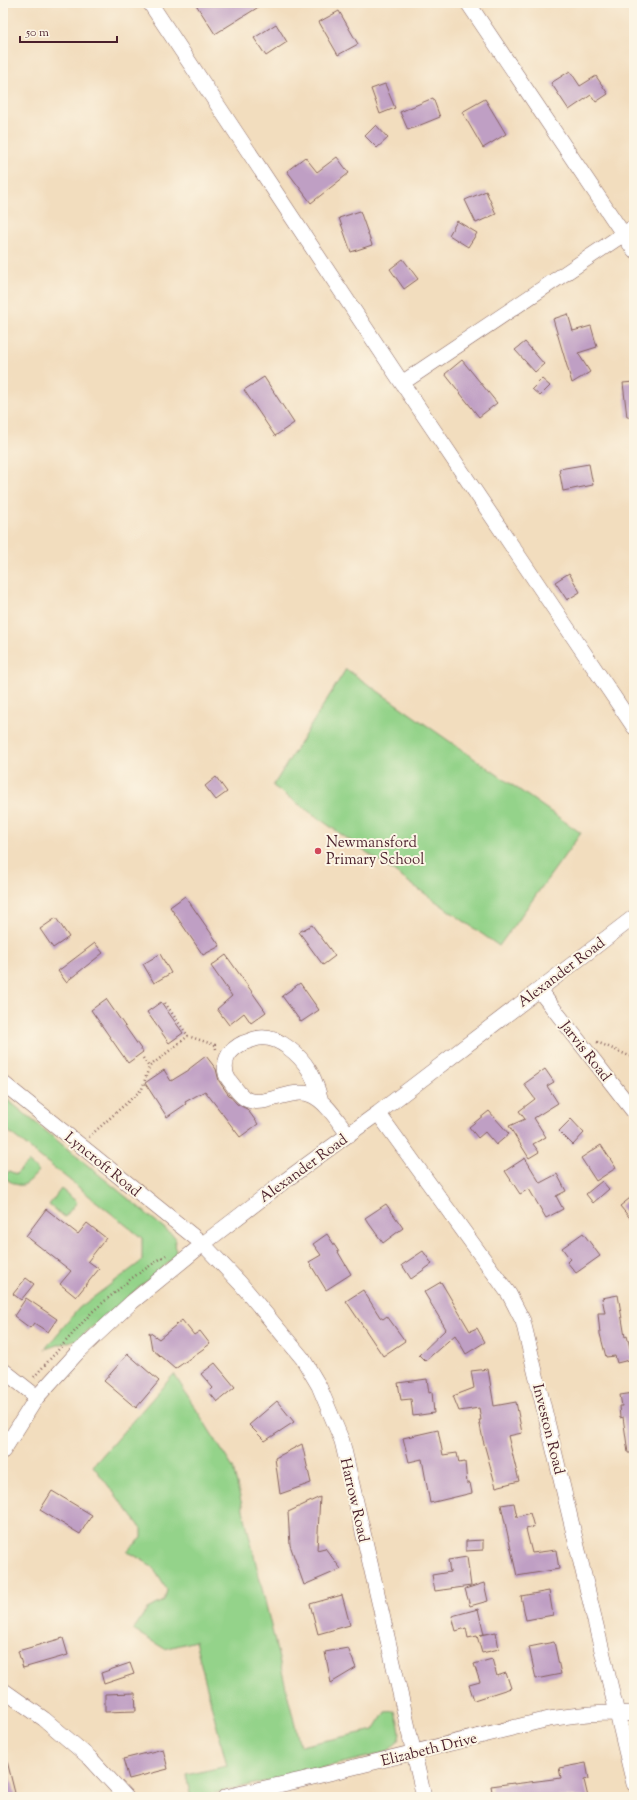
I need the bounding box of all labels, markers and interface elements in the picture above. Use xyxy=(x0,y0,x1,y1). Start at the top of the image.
scale bar xyxy=(20,18,117,44)
text: 50 m xyxy=(25,24,49,42)
place label: Newmansford Primary School xyxy=(326,833,424,871)
marker: Newmansford Primary School xyxy=(313,846,323,856)
street label: Alexander Road xyxy=(514,933,610,1013)
street label: Jarvis Road xyxy=(554,1016,615,1087)
street label: Lyncroft Road xyxy=(59,1128,145,1203)
street label: Alexander Road xyxy=(255,1130,353,1208)
street label: Investon Road xyxy=(526,1382,569,1477)
street label: Harrow Road xyxy=(334,1456,374,1545)
street label: Elizabeth Drive xyxy=(379,1728,480,1773)

